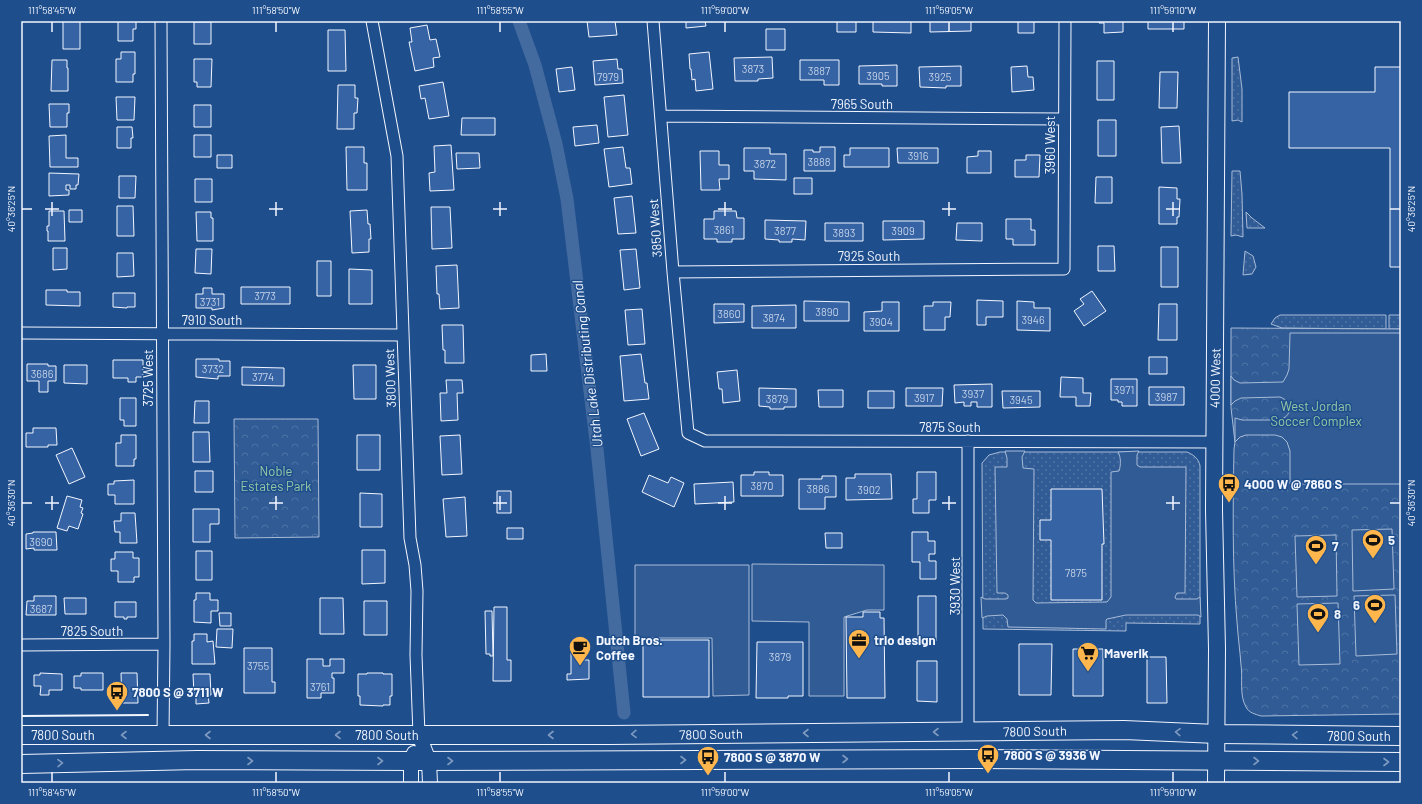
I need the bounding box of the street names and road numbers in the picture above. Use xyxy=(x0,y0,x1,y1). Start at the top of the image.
street label: 7965 South xyxy=(831,96,893,112)
street label: 3960 West xyxy=(1042,116,1058,174)
street label: 3850 West xyxy=(645,198,665,258)
street label: 7925 South xyxy=(838,248,900,264)
street label: 7910 South xyxy=(182,312,242,328)
street label: 3800 West xyxy=(381,348,399,408)
street label: 4000 West xyxy=(1206,348,1224,408)
street label: 3725 West xyxy=(140,349,156,407)
street label: 7875 South xyxy=(919,419,981,435)
street label: 3930 West xyxy=(947,557,963,615)
street label: 7825 South xyxy=(61,623,123,639)
street label: 7800 South xyxy=(1003,722,1067,740)
street label: 7800 South xyxy=(679,725,743,743)
street label: 7800 South xyxy=(31,727,95,743)
street label: 7800 South xyxy=(355,727,419,743)
street label: 7800 South xyxy=(1327,728,1391,744)

